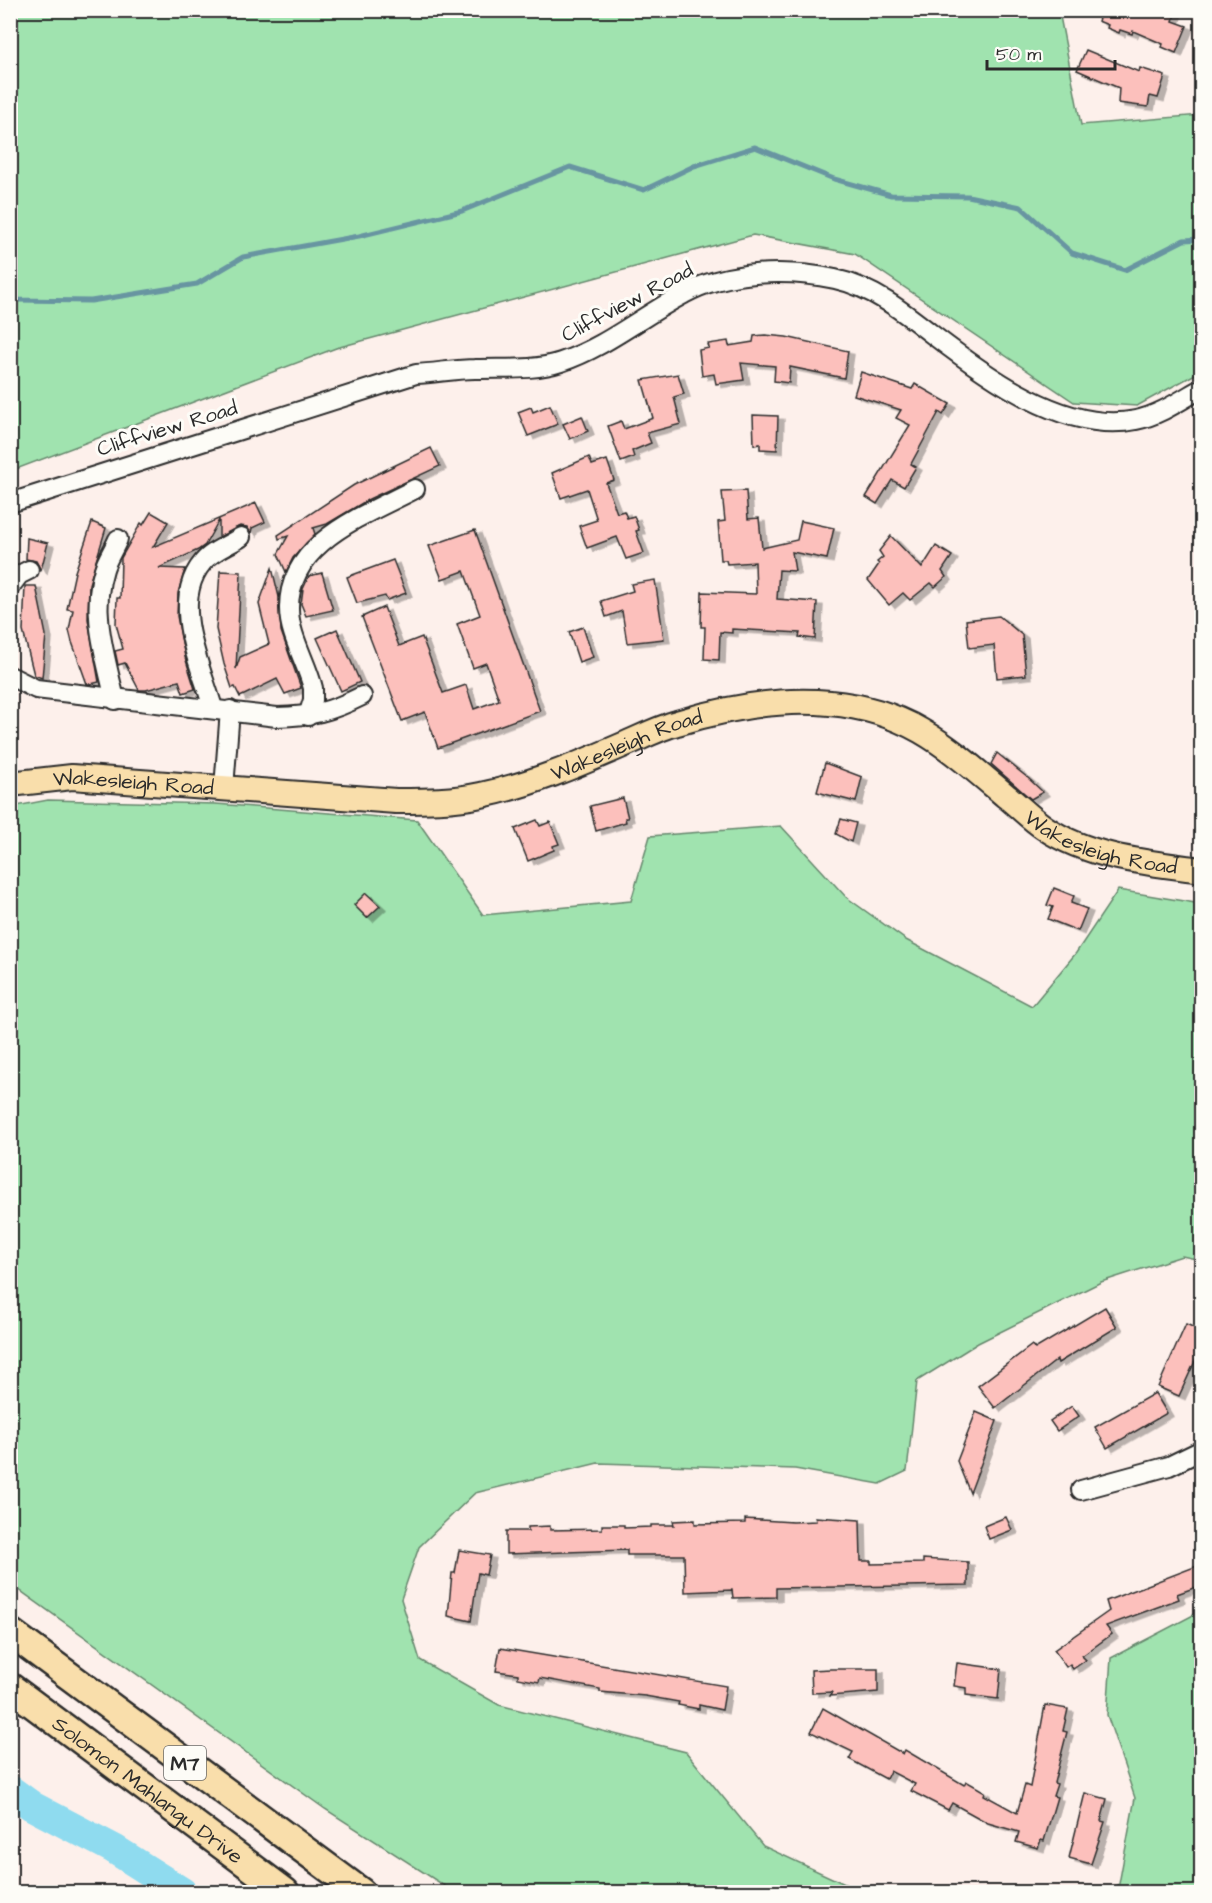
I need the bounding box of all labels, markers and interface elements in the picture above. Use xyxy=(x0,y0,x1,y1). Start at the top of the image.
scale bar xyxy=(987,33,1114,71)
text: 50 m xyxy=(996,42,1041,67)
street label: Cliffview Road xyxy=(556,255,698,349)
street label: Cliffview Road xyxy=(93,393,241,464)
street label: Wakesleigh Road xyxy=(547,702,706,788)
street label: Wakesleigh Road xyxy=(52,763,215,802)
street label: Wakesleigh Road xyxy=(1018,804,1179,882)
street label: Solomon Mahlangu Drive xyxy=(46,1710,249,1871)
road number: M7 xyxy=(164,1746,206,1780)

